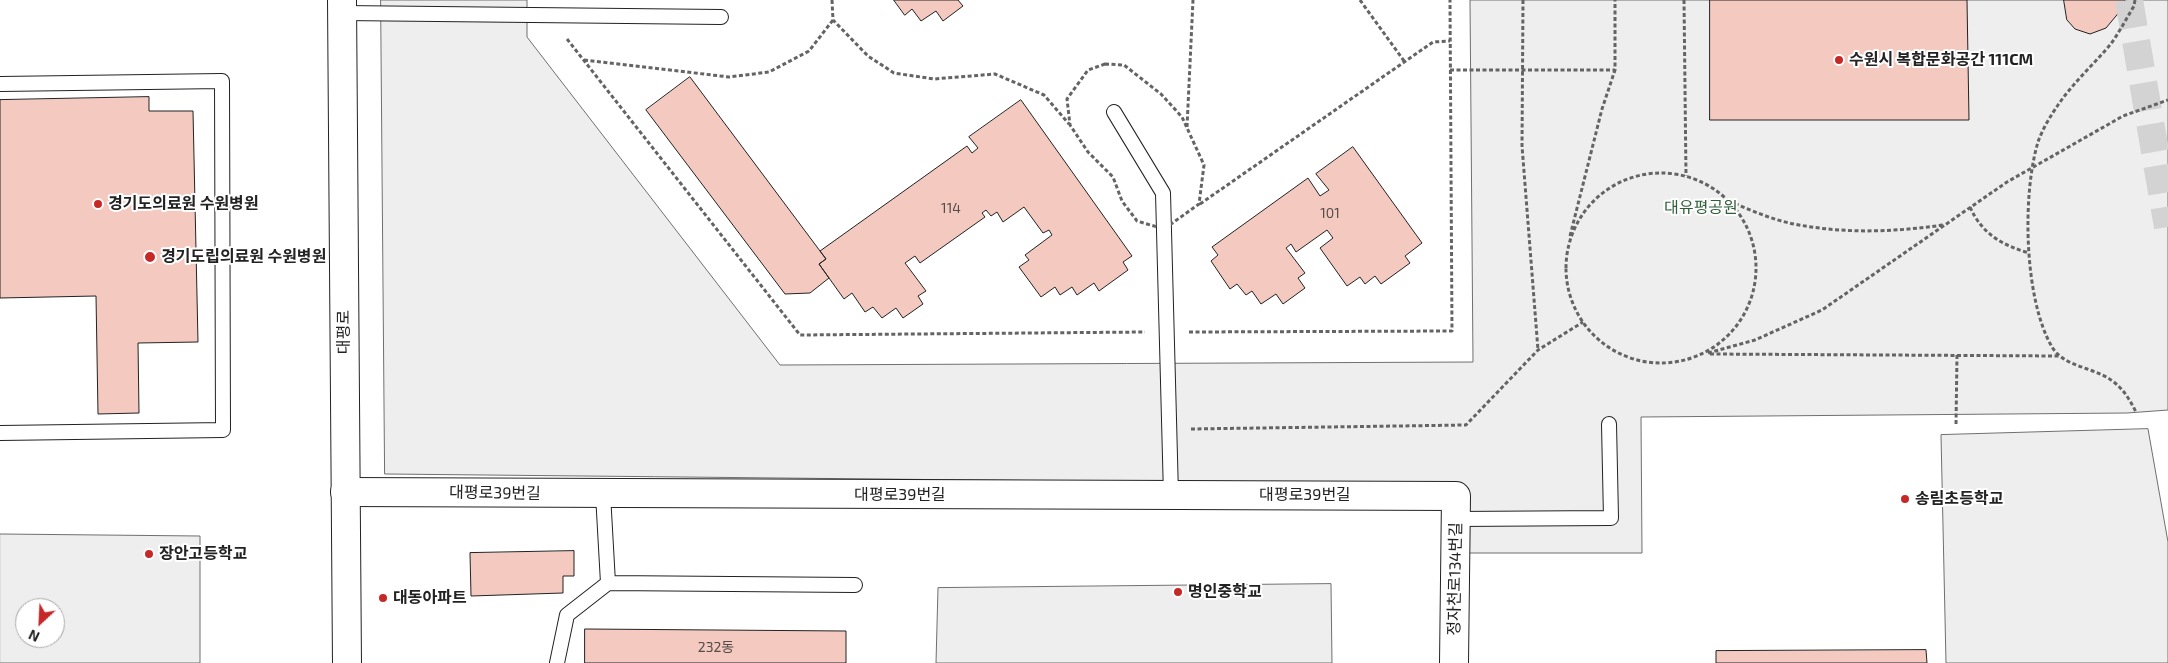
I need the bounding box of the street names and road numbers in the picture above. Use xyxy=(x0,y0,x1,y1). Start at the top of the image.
street label: 대평로 xyxy=(334,310,354,354)
street label: 대평로39번길 xyxy=(449,483,541,503)
street label: 대평로39번길 xyxy=(854,485,946,505)
street label: 대평로39번길 xyxy=(1259,485,1351,505)
street label: 정자천로134번길 xyxy=(1444,522,1466,636)

